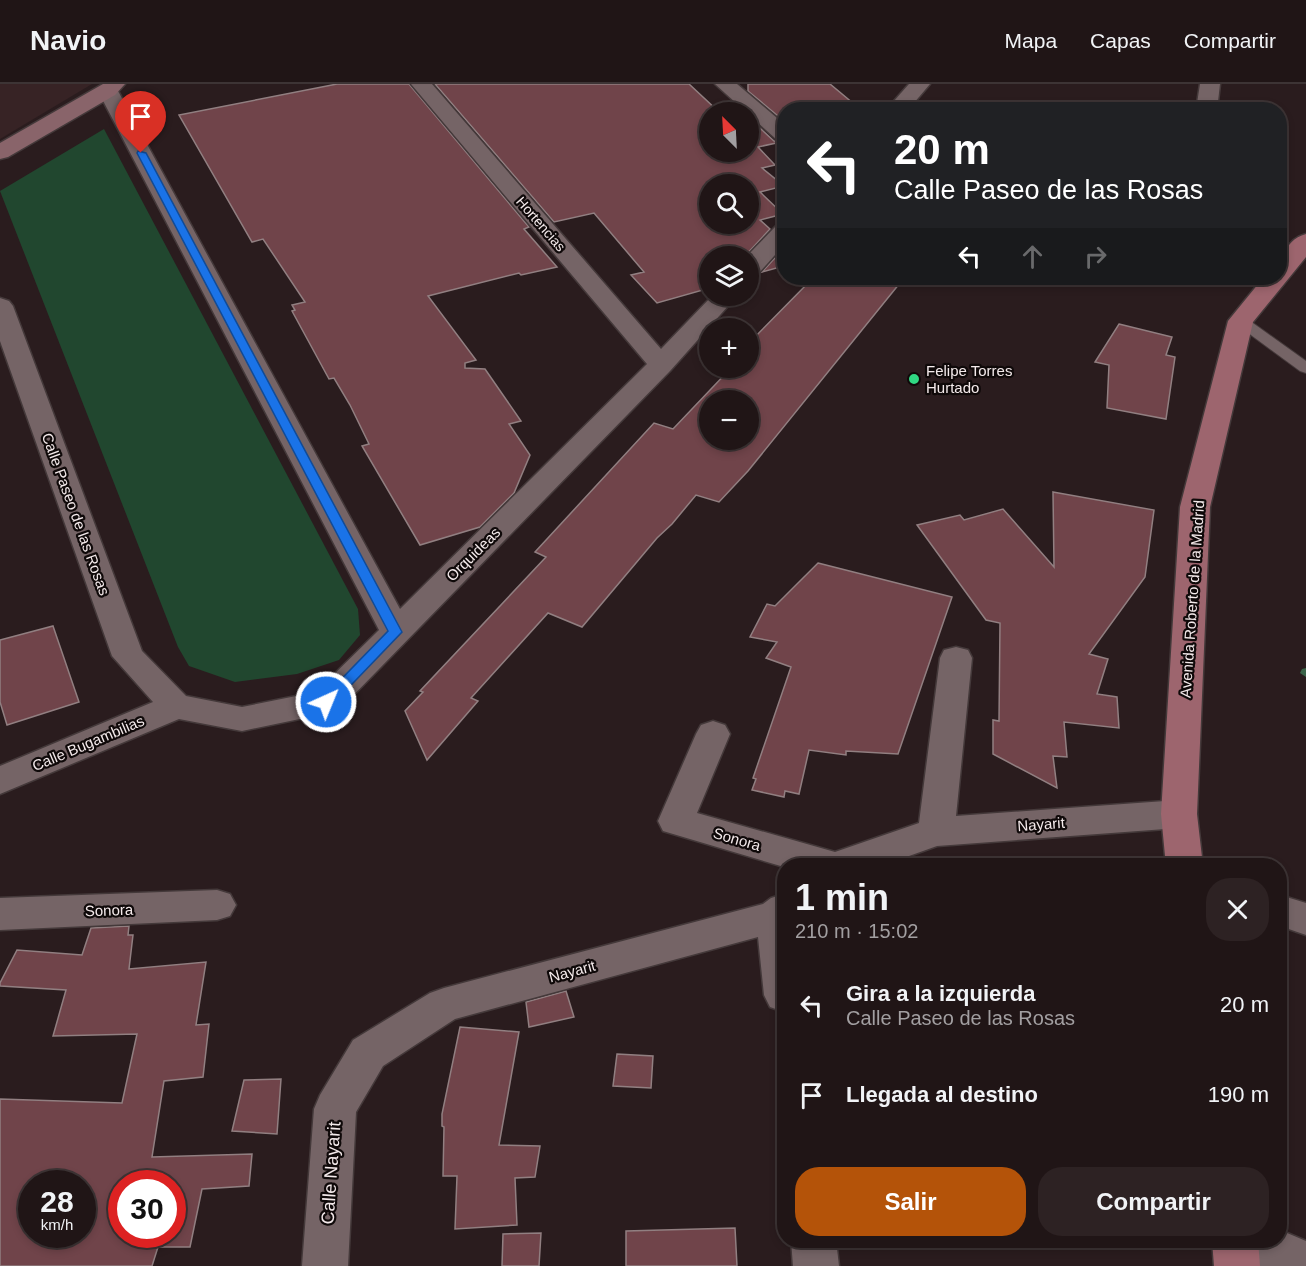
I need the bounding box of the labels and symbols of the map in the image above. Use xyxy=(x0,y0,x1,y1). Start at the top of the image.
pin xyxy=(115,91,166,153)
north arrow xyxy=(699,102,759,162)
street label: Hortencias xyxy=(513,193,569,255)
place label: Felipe Torres Hurtado xyxy=(926,362,1012,396)
marker: Felipe Torres Hurtado xyxy=(907,372,921,386)
street label: Calle Paseo de las Rosas xyxy=(39,430,113,598)
street label: Avenida Roberto de la Madrid xyxy=(1177,500,1207,698)
street label: Orquideas xyxy=(443,524,503,584)
position arrow xyxy=(294,670,358,734)
street label: Calle Bugambilias xyxy=(29,712,147,774)
street label: Nayarit xyxy=(1017,814,1066,834)
street label: Sonora xyxy=(711,824,763,854)
street label: Sonora xyxy=(85,901,134,919)
street label: Nayarit xyxy=(547,956,598,985)
street label: Calle Nayarit xyxy=(317,1121,345,1225)
speed limit sign: 30 xyxy=(108,1170,186,1248)

